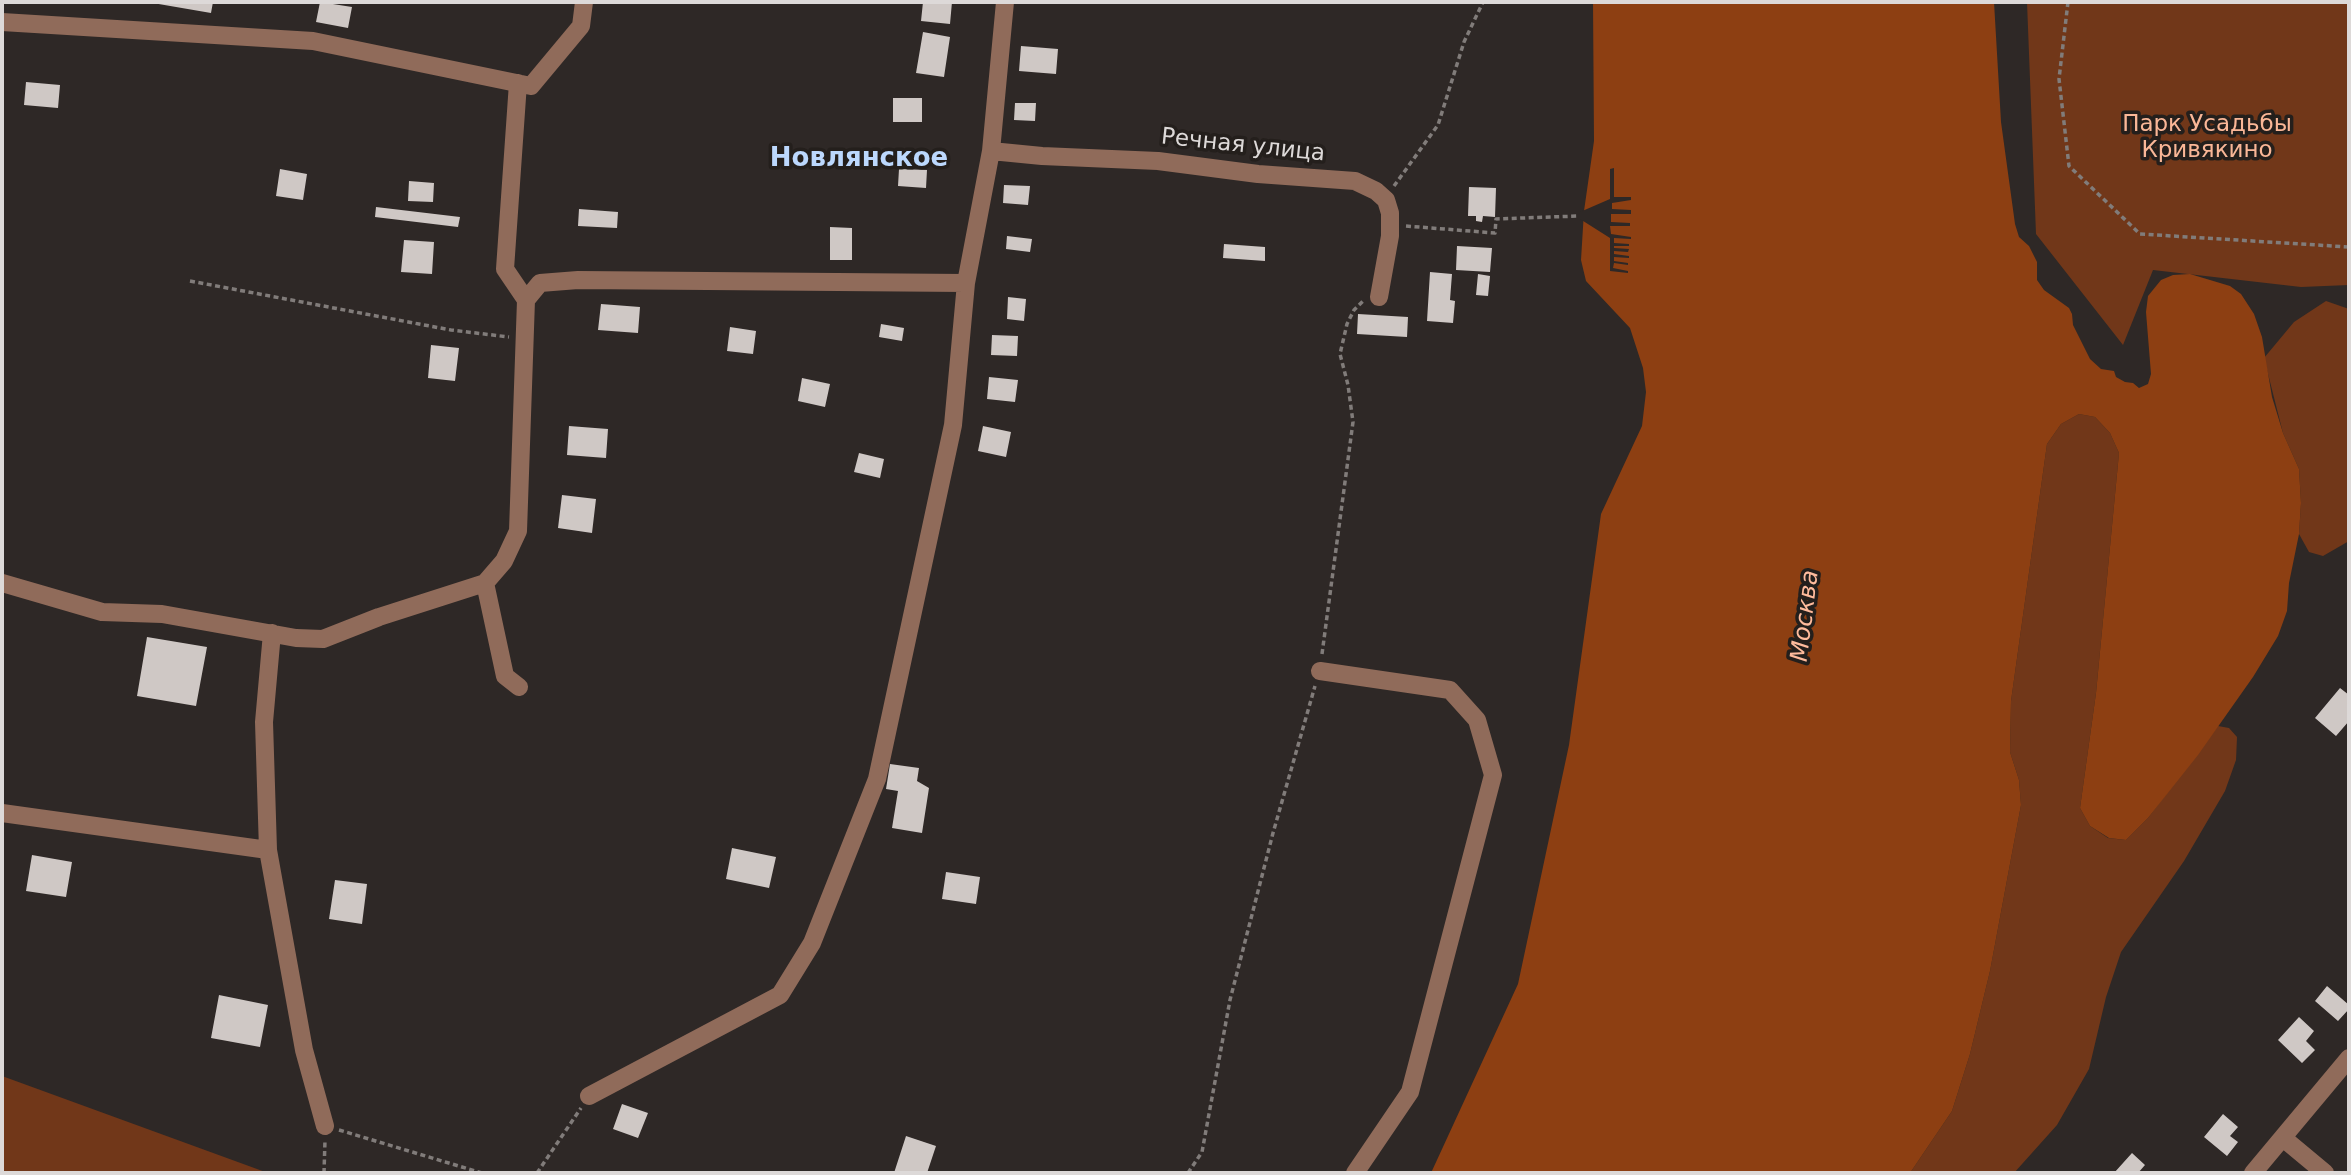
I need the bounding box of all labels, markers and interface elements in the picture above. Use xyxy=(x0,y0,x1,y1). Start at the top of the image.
park label: Парк Усадьбы Кривякино xyxy=(2122,111,2292,165)
street label: Речная улица xyxy=(1160,124,1326,168)
district label: Новлянское xyxy=(770,143,948,175)
water label: Москва xyxy=(1786,569,1826,663)

